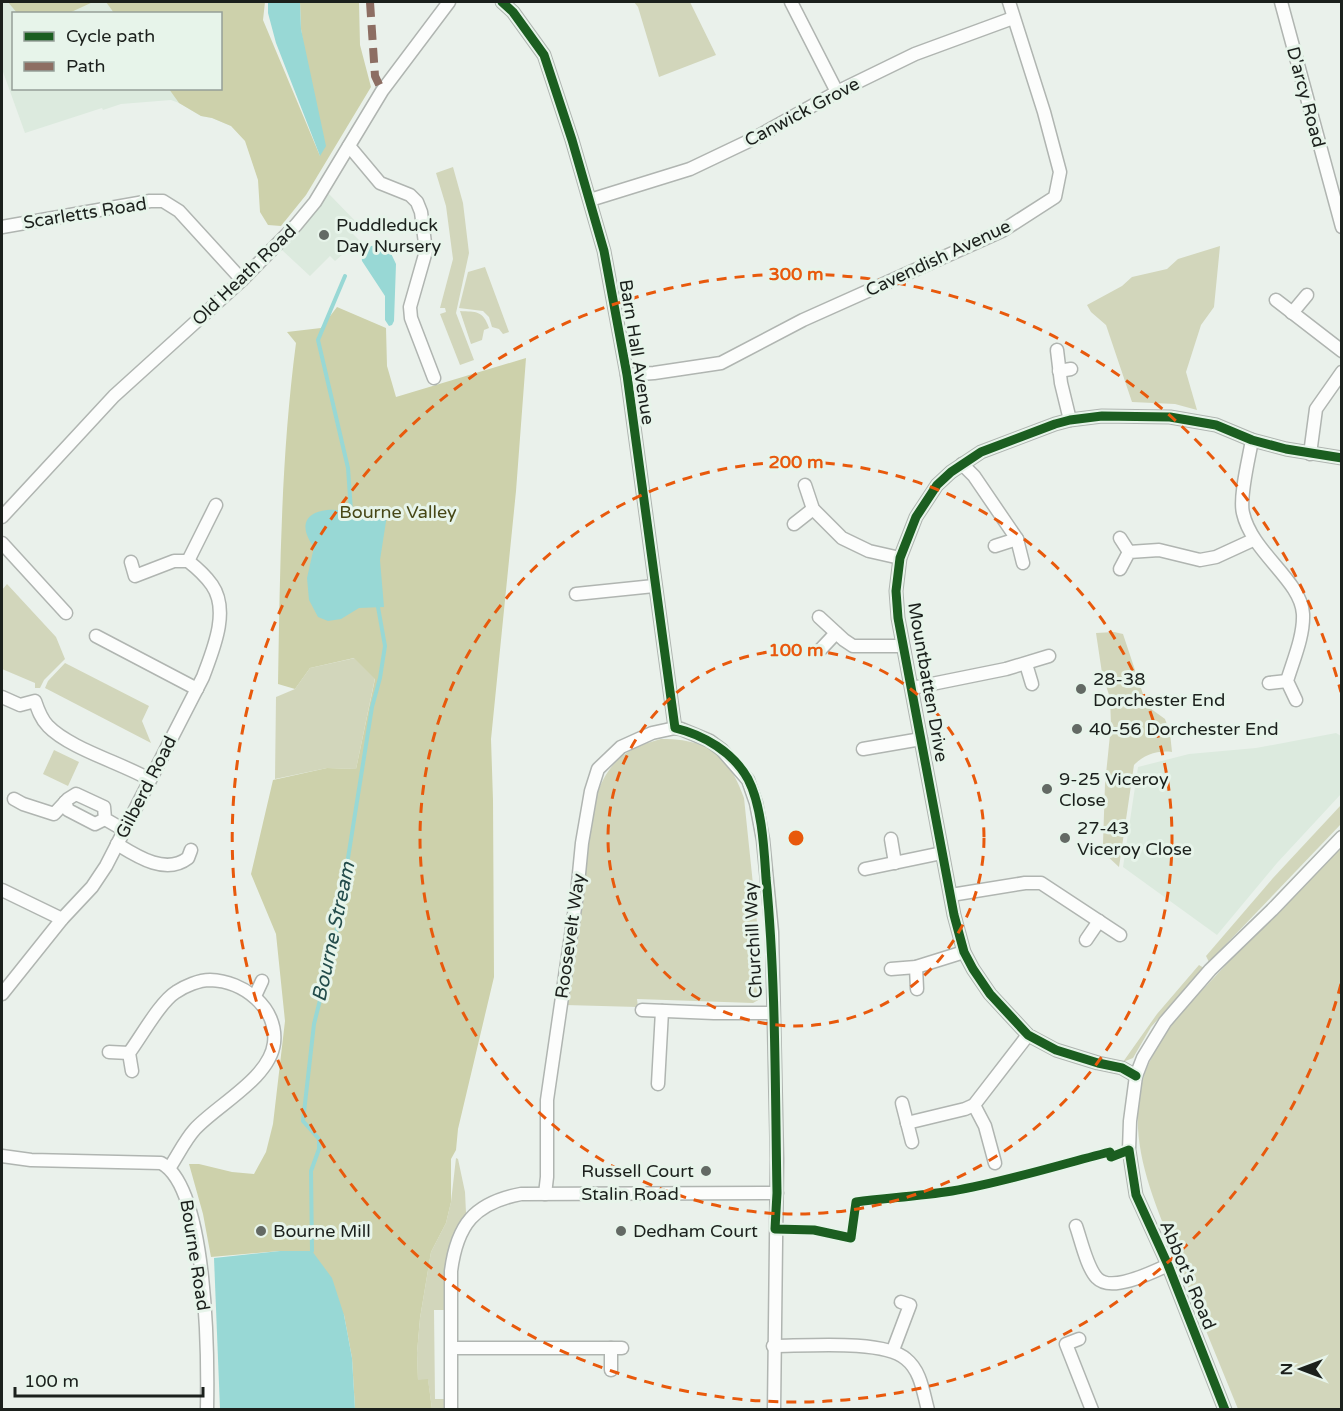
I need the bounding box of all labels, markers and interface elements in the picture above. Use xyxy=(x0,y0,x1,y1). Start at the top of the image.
legend xyxy=(12,12,222,90)
text: Cycle path xyxy=(66,25,155,47)
street label: D'arcy Road xyxy=(1282,44,1330,150)
text: Path xyxy=(66,55,105,77)
street label: Canwick Grove xyxy=(741,72,863,152)
street label: Scarletts Road xyxy=(22,192,148,234)
place label: Puddleduck Day Nursery xyxy=(336,214,441,257)
street label: Cavendish Avenue xyxy=(862,215,1014,301)
street label: Old Heath Road xyxy=(187,220,301,330)
marker: Puddleduck Day Nursery xyxy=(317,228,331,242)
text: 300 m xyxy=(768,263,824,285)
street label: Barn Hall Avenue xyxy=(615,278,659,426)
text: 200 m xyxy=(768,451,824,473)
park label: Bourne Valley xyxy=(339,501,457,523)
street label: Mountbatten Drive xyxy=(903,600,953,764)
text: 100 m xyxy=(768,639,824,661)
place label: 28-38 Dorchester End xyxy=(1093,668,1225,711)
marker: 28-38 Dorchester End xyxy=(1074,682,1088,696)
place label: 40-56 Dorchester End xyxy=(1089,718,1279,740)
marker: 40-56 Dorchester End xyxy=(1070,722,1084,736)
street label: Gilberd Road xyxy=(111,732,181,842)
place label: 9-25 Viceroy Close xyxy=(1059,768,1169,811)
marker: 9-25 Viceroy Close xyxy=(1040,782,1054,796)
place label: 27-43 Viceroy Close xyxy=(1077,817,1192,860)
centre of rings xyxy=(786,828,806,848)
marker: 27-43 Viceroy Close xyxy=(1058,831,1072,845)
water label: Bourne Stream xyxy=(307,859,361,1004)
street label: Roosevelt Way xyxy=(550,872,590,1000)
street label: Churchill Way xyxy=(739,881,767,999)
place label: Russell Court xyxy=(581,1160,694,1182)
marker: Russell Court xyxy=(699,1164,713,1178)
street label: Stalin Road xyxy=(581,1183,679,1205)
street label: Bourne Road xyxy=(175,1198,215,1312)
street label: Abbot's Road xyxy=(1155,1217,1221,1333)
place label: Bourne Mill xyxy=(273,1220,371,1242)
place label: Dedham Court xyxy=(633,1220,758,1242)
marker: Bourne Mill xyxy=(254,1224,268,1238)
marker: Dedham Court xyxy=(614,1224,628,1238)
north arrow xyxy=(1271,1339,1331,1399)
scale bar xyxy=(15,1360,202,1398)
text: N xyxy=(1277,1363,1297,1375)
text: 100 m xyxy=(24,1370,79,1392)

